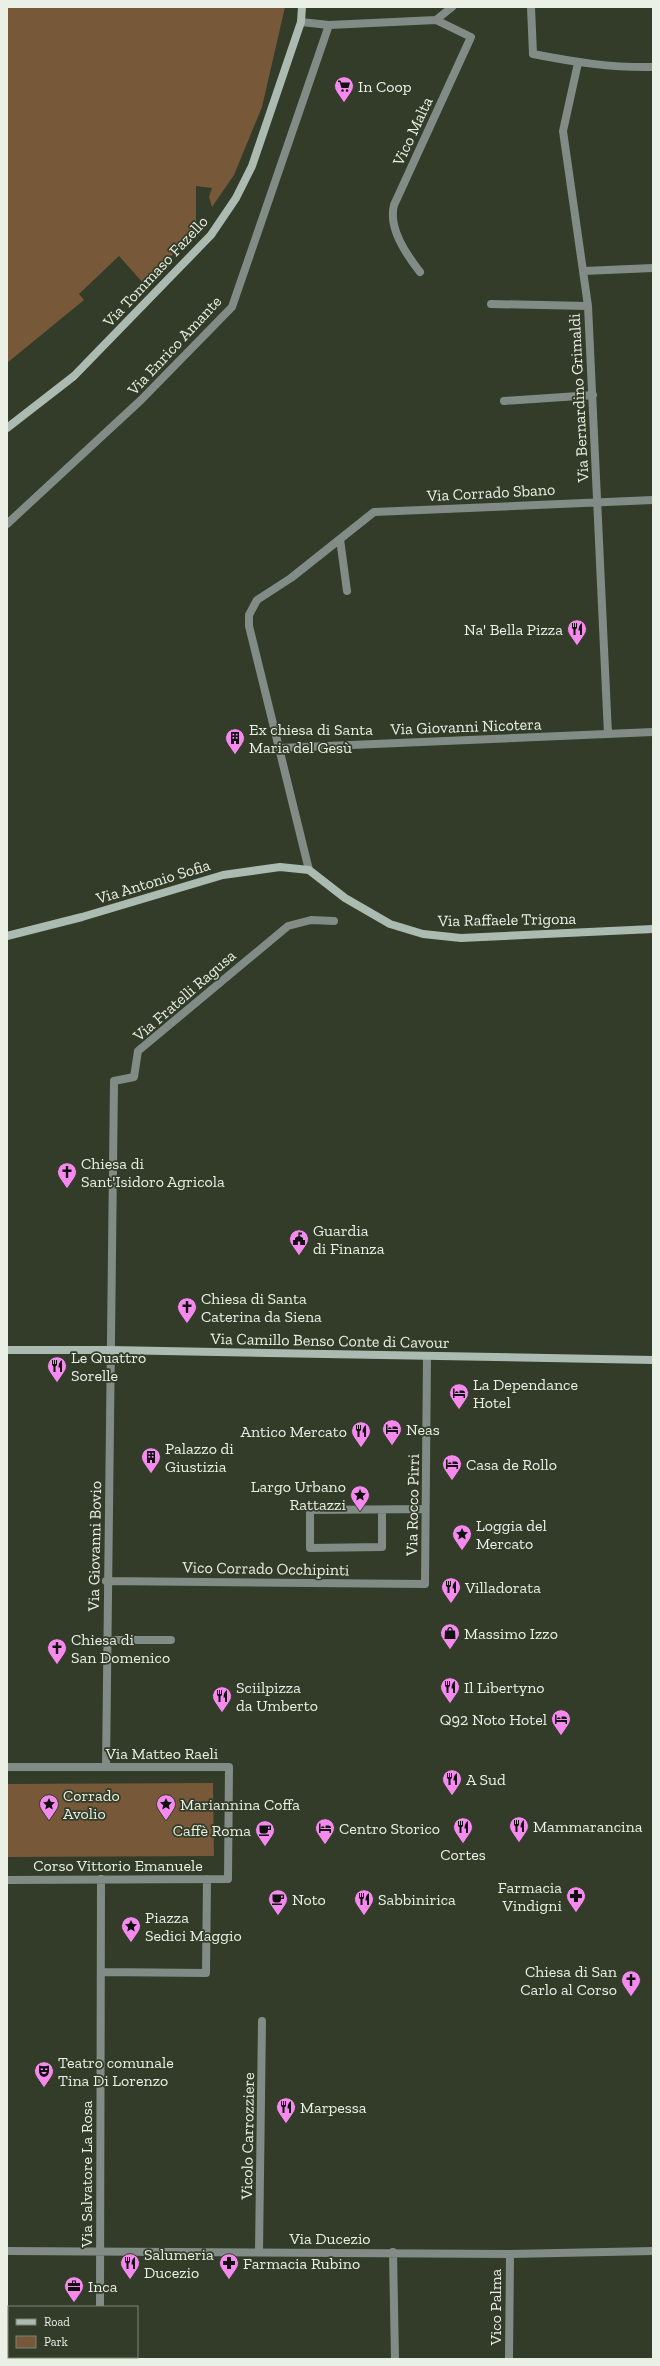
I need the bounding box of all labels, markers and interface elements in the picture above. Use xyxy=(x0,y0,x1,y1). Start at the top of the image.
supermarket icon: In Coop xyxy=(333,75,355,103)
place label: In Coop xyxy=(358,77,412,96)
street label: Vico Malta xyxy=(388,94,437,169)
street label: Via Tommaso Fazello xyxy=(98,212,212,332)
street label: Via Enrico Amante xyxy=(123,292,225,400)
street label: Via Bernardino Grimaldi xyxy=(565,313,592,484)
street label: Via Corrado Sbano xyxy=(425,480,556,505)
restaurant icon: Na' Bella Pizza xyxy=(566,618,588,646)
place label: Na' Bella Pizza xyxy=(464,620,563,639)
street label: Via Giovanni Nicotera xyxy=(389,714,542,739)
place label: Ex chiesa di Santa Maria del Gesù xyxy=(249,720,373,757)
building icon: Ex chiesa di Santa Maria del Gesù xyxy=(224,727,246,755)
street label: Via Antonio Sofia xyxy=(93,855,213,908)
street label: Via Raffaele Trigona xyxy=(437,909,577,930)
street label: Via Fratelli Ragusa xyxy=(128,946,240,1046)
place label: Chiesa di Sant'Isidoro Agricola xyxy=(81,1154,225,1191)
church icon: Chiesa di Sant'Isidoro Agricola xyxy=(56,1161,78,1189)
place label: Guardia di Finanza xyxy=(313,1221,385,1258)
public building icon: Guardia di Finanza xyxy=(288,1228,310,1256)
place label: Chiesa di Santa Caterina da Siena xyxy=(201,1289,322,1326)
church icon: Chiesa di Santa Caterina da Siena xyxy=(176,1296,198,1324)
street label: Via Camillo Benso Conte di Cavour xyxy=(209,1329,450,1352)
place label: Le Quattro Sorelle xyxy=(71,1348,146,1385)
restaurant icon: Le Quattro Sorelle xyxy=(46,1355,68,1383)
place label: La Dependance Hotel xyxy=(473,1375,578,1412)
hotel icon: La Dependance Hotel xyxy=(448,1382,470,1410)
hotel icon: Neas xyxy=(381,1418,403,1446)
restaurant icon: Antico Mercato xyxy=(350,1420,372,1448)
place label: Neas xyxy=(406,1420,440,1439)
place label: Antico Mercato xyxy=(241,1422,347,1441)
place label: Palazzo di Giustizia xyxy=(165,1439,234,1476)
building icon: Palazzo di Giustizia xyxy=(140,1446,162,1474)
street label: Via Rocco Pirri xyxy=(402,1453,423,1557)
hotel icon: Casa de Rollo xyxy=(441,1453,463,1481)
place label: Casa de Rollo xyxy=(466,1455,557,1474)
place label: Largo Urbano Rattazzi xyxy=(251,1477,347,1514)
street label: Via Giovanni Bovio xyxy=(84,1481,105,1612)
place icon: Largo Urbano Rattazzi xyxy=(349,1484,371,1512)
place label: Loggia del Mercato xyxy=(476,1516,547,1553)
place icon: Loggia del Mercato xyxy=(451,1523,473,1551)
street label: Vico Corrado Occhipinti xyxy=(181,1558,350,1579)
restaurant icon: Villadorata xyxy=(440,1576,462,1604)
place label: Villadorata xyxy=(464,1578,541,1597)
shop icon: Massimo Izzo xyxy=(439,1622,461,1650)
place label: Massimo Izzo xyxy=(464,1624,558,1643)
place label: Chiesa di San Domenico xyxy=(71,1630,170,1667)
church icon: Chiesa di San Domenico xyxy=(46,1637,68,1665)
restaurant icon: Il Libertyno xyxy=(439,1676,461,1704)
place label: Sciilpizza da Umberto xyxy=(236,1678,318,1715)
place label: Il Libertyno xyxy=(464,1678,545,1697)
restaurant icon: Sciilpizza da Umberto xyxy=(211,1685,233,1713)
hotel icon: Q92 Noto Hotel xyxy=(550,1708,572,1736)
place label: Q92 Noto Hotel xyxy=(440,1710,547,1729)
street label: Via Matteo Raeli xyxy=(105,1744,219,1763)
restaurant icon: A Sud xyxy=(441,1768,463,1796)
place label: A Sud xyxy=(466,1770,506,1789)
place label: Corrado Avolio xyxy=(63,1786,120,1823)
place icon: Corrado Avolio xyxy=(38,1793,60,1821)
place icon: Mariannina Coffa xyxy=(155,1793,177,1821)
place label: Mariannina Coffa xyxy=(180,1795,300,1814)
restaurant icon: Mammarancina xyxy=(508,1815,530,1843)
restaurant icon: Cortes xyxy=(452,1816,474,1844)
hotel icon: Centro Storico xyxy=(314,1817,336,1845)
place label: Mammarancina xyxy=(533,1817,643,1836)
cafe icon: Caffè Roma xyxy=(254,1819,276,1847)
place label: Centro Storico xyxy=(339,1819,440,1838)
place label: Caffè Roma xyxy=(173,1821,251,1840)
place label: Cortes xyxy=(440,1845,486,1864)
street label: Corso Vittorio Emanuele xyxy=(33,1856,203,1875)
place label: Farmacia Vindigni xyxy=(498,1878,563,1915)
pharmacy icon: Farmacia Vindigni xyxy=(565,1885,587,1913)
cafe icon: Noto xyxy=(267,1888,289,1916)
restaurant icon: Sabbinirica xyxy=(353,1888,375,1916)
place label: Noto xyxy=(292,1890,326,1909)
place label: Sabbinirica xyxy=(378,1890,456,1909)
place label: Piazza Sedici Maggio xyxy=(145,1908,242,1945)
place icon: Piazza Sedici Maggio xyxy=(120,1915,142,1943)
place label: Chiesa di San Carlo al Corso xyxy=(520,1962,618,1999)
church icon: Chiesa di San Carlo al Corso xyxy=(620,1969,642,1997)
place label: Teatro comunale Tina Di Lorenzo xyxy=(58,2053,174,2090)
theatre icon: Teatro comunale Tina Di Lorenzo xyxy=(33,2060,55,2088)
street label: Vicolo Carrozziere xyxy=(237,2072,258,2201)
restaurant icon: Marpessa xyxy=(275,2096,297,2124)
place label: Marpessa xyxy=(300,2098,367,2117)
street label: Via Salvatore La Rosa xyxy=(77,2100,96,2248)
street label: Via Ducezio xyxy=(288,2229,371,2248)
place label: Salumeria Ducezio xyxy=(144,2245,214,2282)
restaurant icon: Salumeria Ducezio xyxy=(119,2252,141,2280)
pharmacy icon: Farmacia Rubino xyxy=(218,2252,240,2280)
place label: Farmacia Rubino xyxy=(243,2254,360,2273)
street label: Vico Palma xyxy=(486,2269,505,2346)
office icon: Inca xyxy=(63,2275,85,2303)
place label: Inca xyxy=(88,2277,118,2296)
legend xyxy=(8,2306,138,2358)
text: Road xyxy=(44,2315,70,2329)
text: Park xyxy=(44,2335,69,2349)

